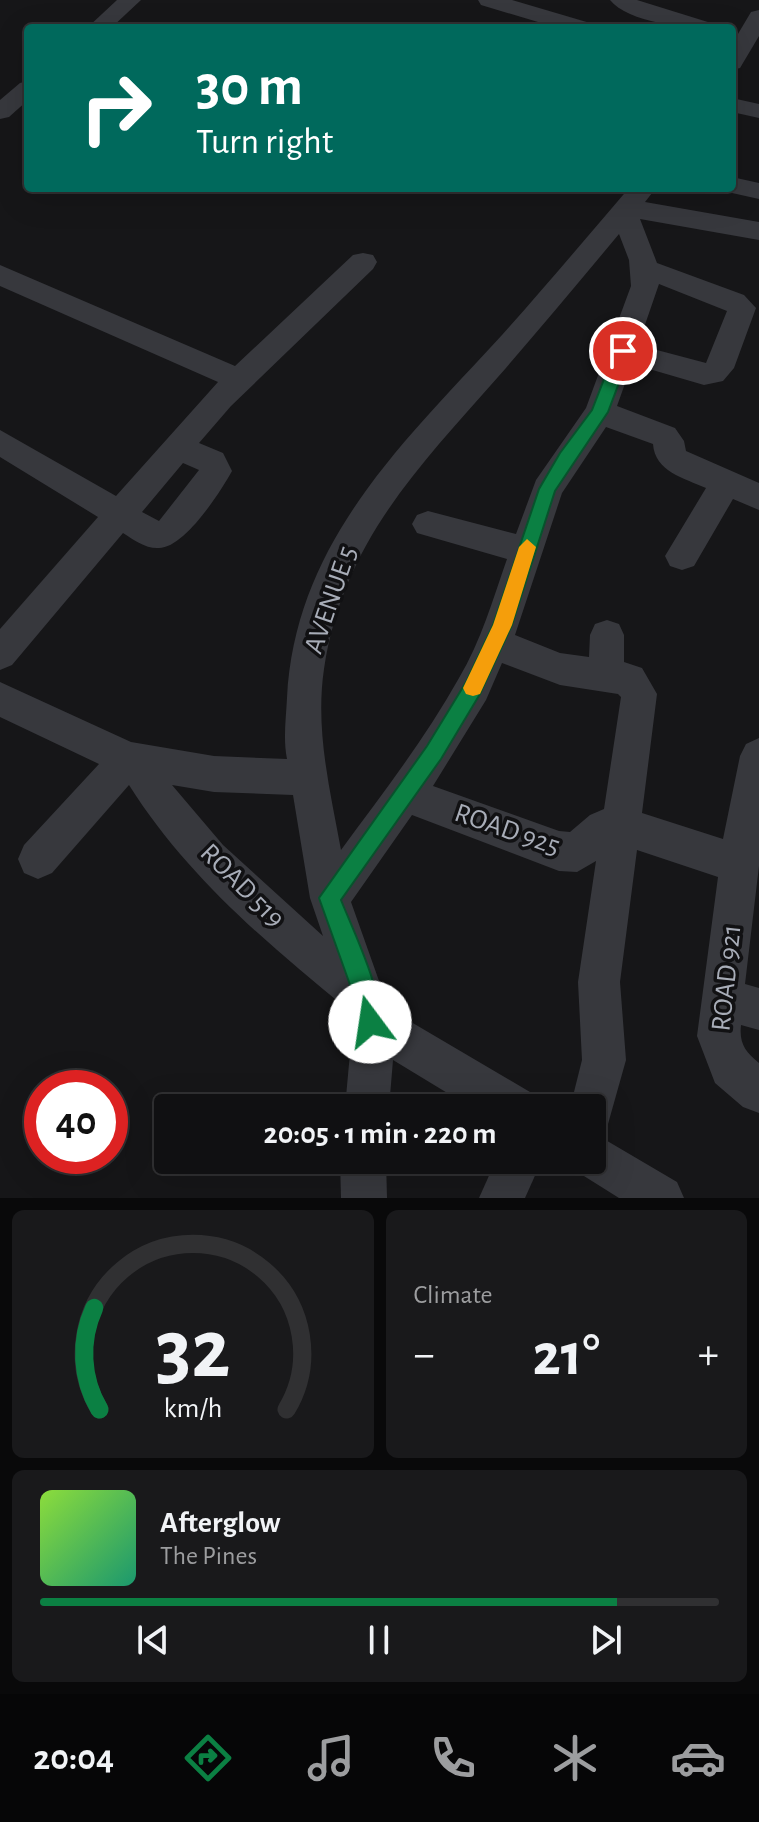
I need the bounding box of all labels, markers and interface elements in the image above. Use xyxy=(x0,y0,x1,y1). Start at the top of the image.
icon: right xyxy=(64,56,168,160)
text: 30 m xyxy=(196,59,303,115)
text: Turn right xyxy=(196,124,333,160)
pin xyxy=(589,317,657,385)
icon: arrive xyxy=(601,329,645,373)
street label: AVENUE 5 xyxy=(300,543,362,657)
street label: ROAD 925 xyxy=(451,799,563,861)
street label: ROAD 519 xyxy=(195,839,289,933)
street label: ROAD 921 xyxy=(707,923,747,1033)
position arrow xyxy=(328,980,412,1064)
speed limit sign: 40 xyxy=(24,1070,128,1174)
text: 20:05 · 1 min · 220 m xyxy=(264,1119,496,1149)
text: Climate xyxy=(414,1282,492,1308)
text: 32 xyxy=(155,1309,230,1393)
text: 21° xyxy=(533,1326,600,1386)
text: − xyxy=(414,1333,435,1377)
text: + xyxy=(698,1333,719,1377)
text: km/h xyxy=(163,1394,222,1423)
text: Afterglow xyxy=(160,1508,281,1538)
text: The Pines xyxy=(160,1543,257,1569)
icon: previous xyxy=(131,1618,175,1662)
icon: pause xyxy=(357,1618,401,1662)
icon: next xyxy=(584,1618,628,1662)
icon: directions xyxy=(180,1730,236,1786)
icon: music xyxy=(303,1730,359,1786)
icon: phone xyxy=(425,1730,481,1786)
icon: climate xyxy=(547,1730,603,1786)
icon: car xyxy=(670,1730,726,1786)
text: 20:04 xyxy=(33,1740,114,1776)

